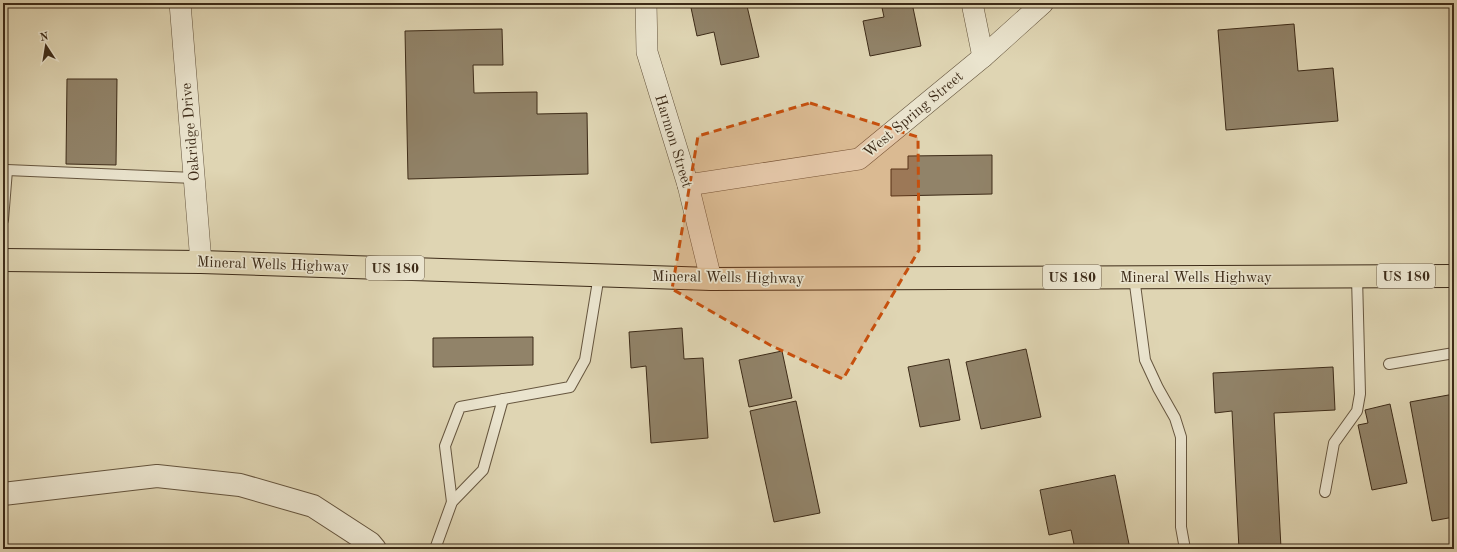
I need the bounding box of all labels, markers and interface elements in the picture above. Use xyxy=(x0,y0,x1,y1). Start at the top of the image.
north arrow xyxy=(26,26,66,66)
text: N xyxy=(39,31,50,44)
street label: West Spring Street xyxy=(861,69,967,161)
street label: Oakridge Drive xyxy=(180,82,203,182)
street label: Harmon Street xyxy=(651,93,694,190)
street label: Mineral Wells Highway xyxy=(197,255,349,276)
road number: US 180 xyxy=(366,256,424,280)
road number: US 180 xyxy=(1377,264,1435,288)
road number: US 180 xyxy=(1043,265,1101,289)
street label: Mineral Wells Highway xyxy=(652,270,804,287)
street label: Mineral Wells Highway xyxy=(1120,271,1272,286)

